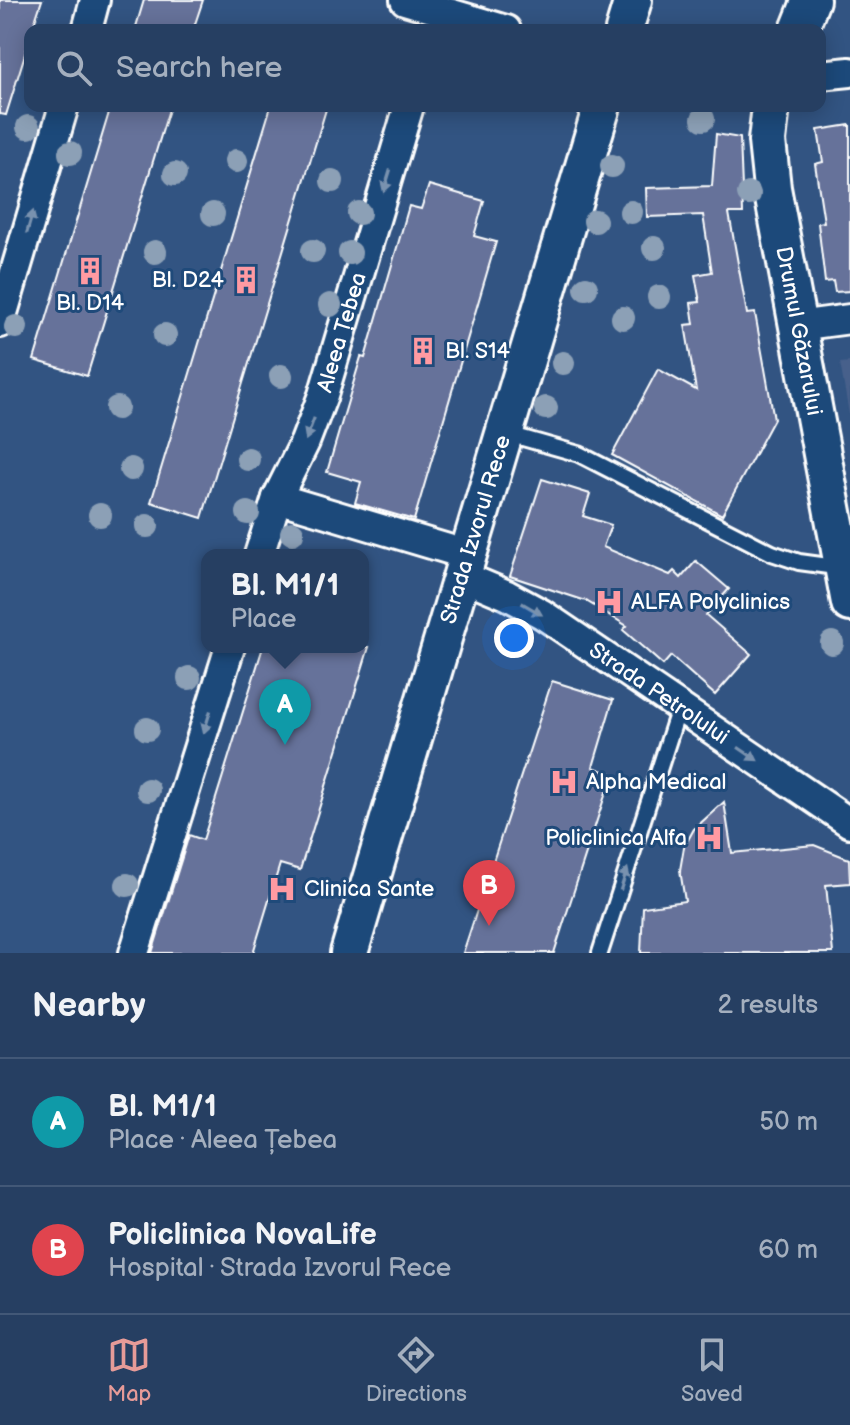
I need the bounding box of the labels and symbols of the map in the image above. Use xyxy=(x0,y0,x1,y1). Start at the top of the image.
one-way arrow xyxy=(380,169,393,193)
one-way arrow xyxy=(24,209,37,233)
street label: Drumul Găzarului xyxy=(770,244,828,418)
building icon: Bl. D14 xyxy=(75,256,105,286)
building icon: Bl. D24 xyxy=(231,265,261,295)
place label: Bl. D24 xyxy=(152,267,225,294)
street label: Aleea Țebea xyxy=(311,269,372,396)
place label: Bl. D14 xyxy=(56,290,125,317)
building icon: Bl. S14 xyxy=(408,336,438,366)
place label: Bl. S14 xyxy=(445,338,511,365)
one-way arrow xyxy=(303,417,316,441)
street label: Strada Izvorul Rece xyxy=(435,432,516,627)
hospital icon: ALFA Polyclinics xyxy=(594,587,624,617)
place label: ALFA Polyclinics xyxy=(631,589,790,616)
one-way arrow xyxy=(521,602,543,616)
your location xyxy=(494,618,534,658)
street label: Strada Petrolului xyxy=(584,636,734,750)
pin: A xyxy=(259,679,311,745)
one-way arrow xyxy=(200,710,213,734)
one-way arrow xyxy=(738,746,759,761)
hospital icon: Alpha Medical xyxy=(549,767,579,797)
place label: Alpha Medical xyxy=(586,769,727,796)
hospital icon: Policlinica Alfa xyxy=(694,823,724,853)
place label: Policlinica Alfa xyxy=(545,825,687,852)
pin: B xyxy=(463,860,515,926)
one-way arrow xyxy=(618,866,631,890)
hospital icon: Clinica Sante xyxy=(267,874,297,904)
place label: Clinica Sante xyxy=(304,876,434,903)

